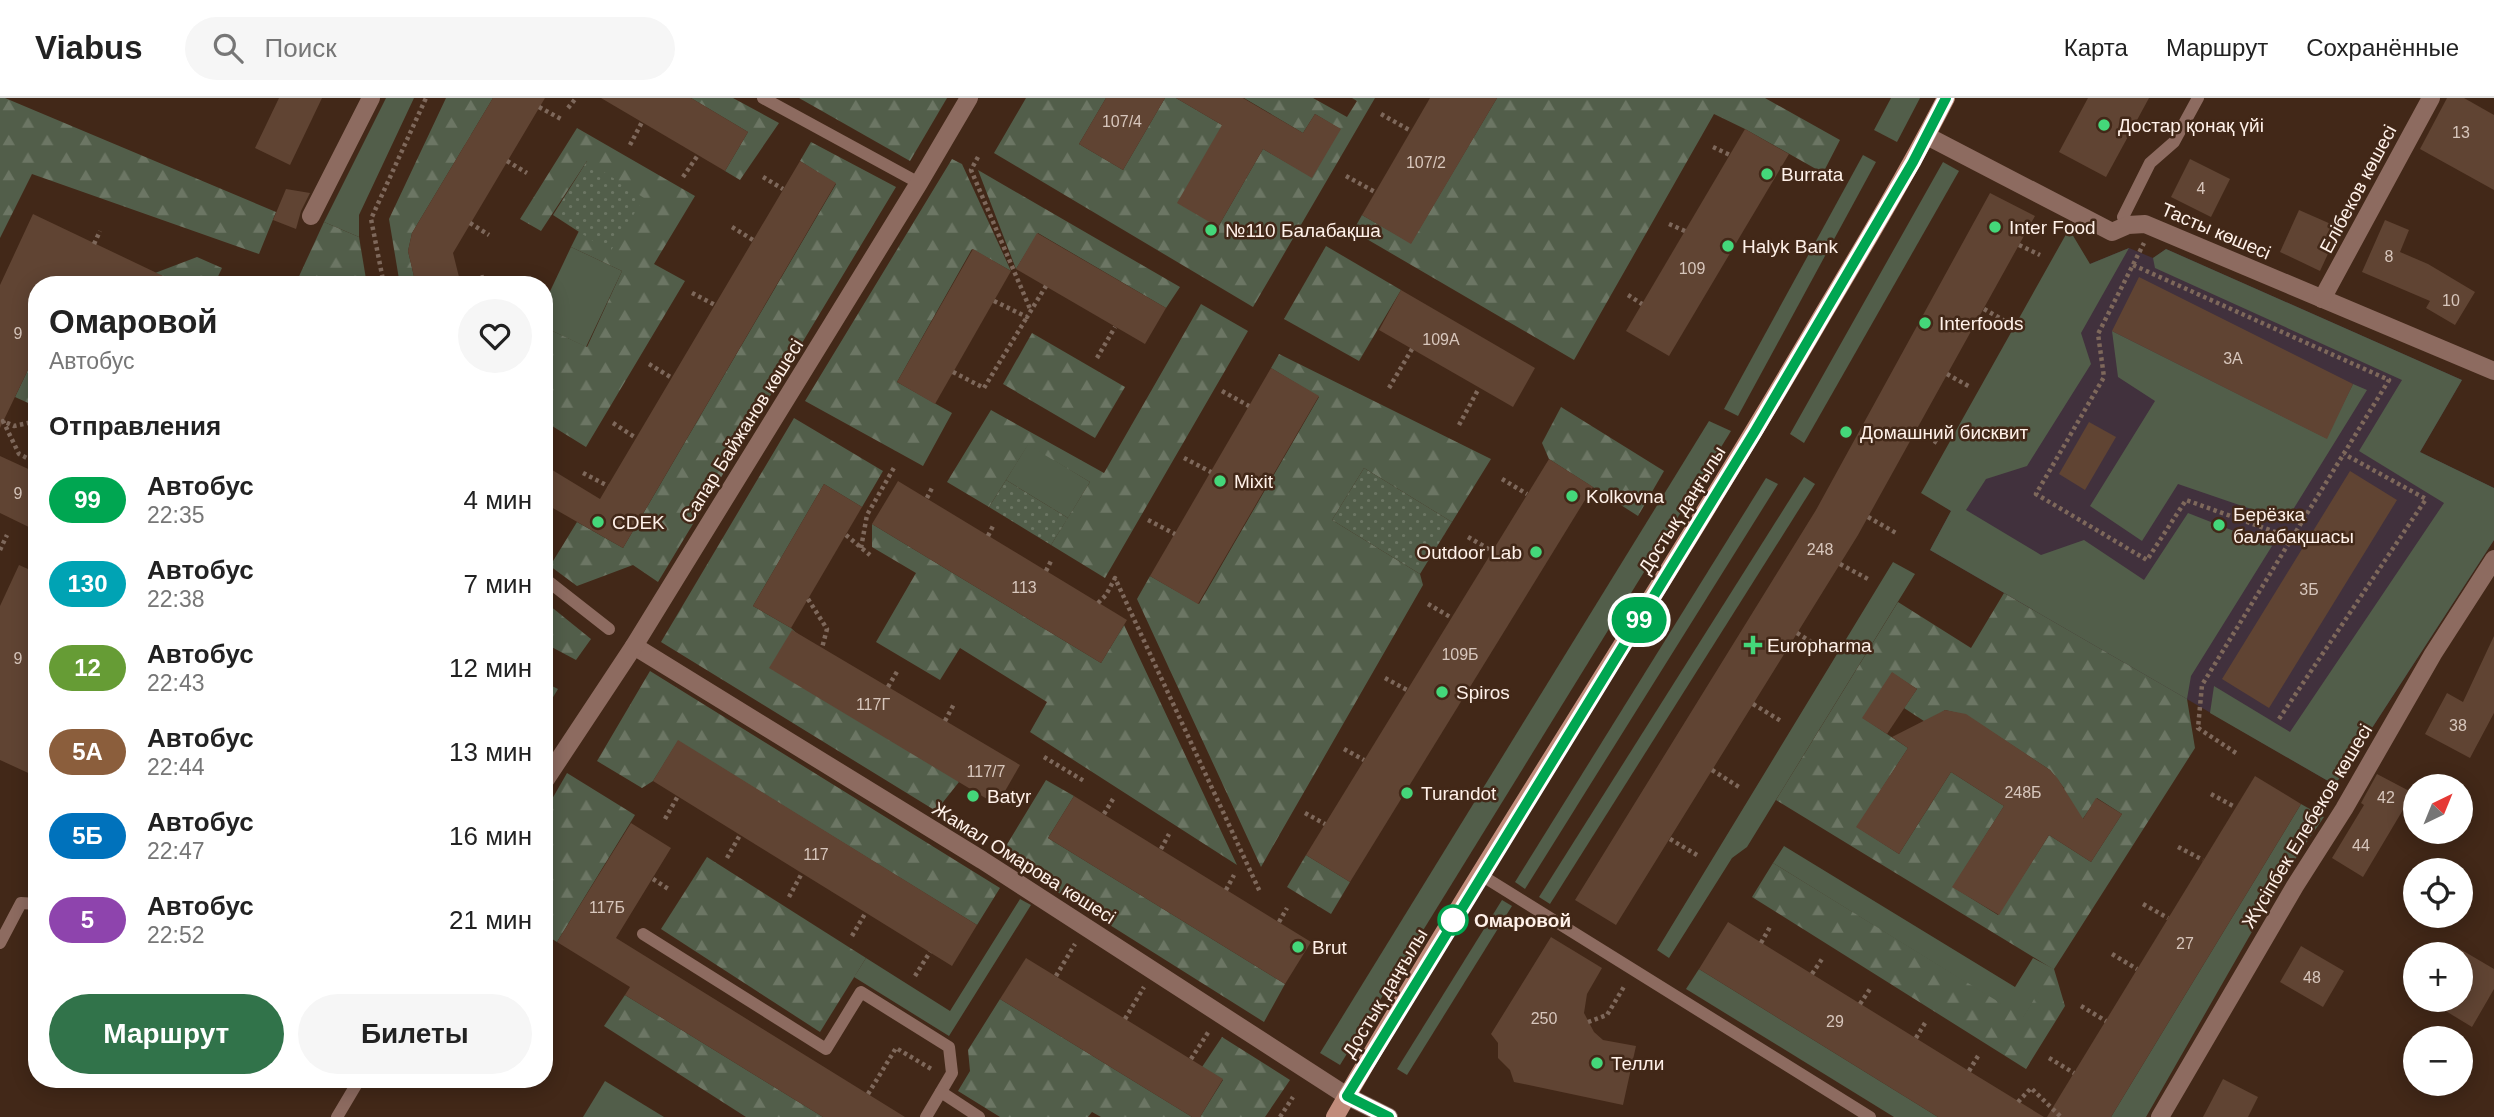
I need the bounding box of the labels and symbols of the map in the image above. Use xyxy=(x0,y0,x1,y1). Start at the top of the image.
house number: 107/4 xyxy=(1102,113,1142,130)
place label: Достар қонақ үйі xyxy=(2118,115,2264,136)
marker: Достар қонақ үйі xyxy=(2096,117,2112,133)
street label: Елібеков көшесі xyxy=(2315,121,2401,257)
house number: 13 xyxy=(2452,124,2470,141)
house number: 107/2 xyxy=(1406,154,1446,171)
place label: Burrata xyxy=(1781,164,1844,185)
marker: Burrata xyxy=(1759,166,1775,182)
house number: 4 xyxy=(2197,180,2206,197)
street label: Тасты көшесі xyxy=(2158,199,2274,263)
place label: Inter Food xyxy=(2009,217,2096,238)
marker: Inter Food xyxy=(1987,219,2003,235)
place label: №110 Балабақша xyxy=(1225,220,1381,241)
marker: №110 Балабақша xyxy=(1203,222,1219,238)
place label: Halyk Bank xyxy=(1742,236,1839,257)
marker: Halyk Bank xyxy=(1720,238,1736,254)
house number: 8 xyxy=(2385,248,2394,265)
house number: 109 xyxy=(1679,260,1705,277)
house number: 10 xyxy=(2442,292,2460,309)
place label: Interfoods xyxy=(1939,313,2024,334)
marker: Interfoods xyxy=(1917,315,1933,331)
house number: 9 xyxy=(14,325,23,342)
house number: 109А xyxy=(1422,331,1460,348)
street label: Сапар Байжанов көшесі xyxy=(677,335,807,527)
house number: 3А xyxy=(2223,350,2243,367)
place label: Домашний бисквит xyxy=(1860,422,2029,443)
marker: Домашний бисквит xyxy=(1838,424,1854,440)
street label: Достық даңғылы xyxy=(1634,442,1730,578)
place label: Mixit xyxy=(1234,471,1274,492)
marker: Mixit xyxy=(1212,473,1228,489)
house number: 9 xyxy=(14,485,23,502)
place label: Kolkovna xyxy=(1586,486,1665,507)
marker: Kolkovna xyxy=(1564,488,1580,504)
place label: Берёзка балабақшасы xyxy=(2233,504,2354,547)
place label: CDEK xyxy=(612,512,665,533)
marker: CDEK xyxy=(590,514,606,530)
marker: Берёзка балабақшасы xyxy=(2211,517,2227,533)
house number: 248 xyxy=(1807,541,1833,558)
place label: Outdoor Lab xyxy=(1416,542,1522,563)
marker: Outdoor Lab xyxy=(1528,544,1544,560)
house number: 113 xyxy=(1011,579,1037,596)
house number: 3Б xyxy=(2299,581,2319,598)
line badge: 99 xyxy=(1608,597,1670,643)
place label: Europharma xyxy=(1767,635,1872,656)
marker: Europharma xyxy=(1745,637,1761,653)
house number: 109Б xyxy=(1441,646,1479,663)
house number: 9 xyxy=(14,650,23,667)
place label: Spiros xyxy=(1456,682,1510,703)
marker: Spiros xyxy=(1434,684,1450,700)
house number: 117Г xyxy=(856,696,890,713)
house number: 38 xyxy=(2449,717,2467,734)
street label: Жүсіпбек Елебеков көшесі xyxy=(2238,720,2376,932)
house number: 117/7 xyxy=(967,763,1006,780)
north arrow xyxy=(2403,774,2473,844)
place label: Turandot xyxy=(1421,783,1497,804)
house number: 248Б xyxy=(2004,784,2042,801)
marker: Turandot xyxy=(1399,785,1415,801)
place label: Batyr xyxy=(987,786,1032,807)
marker: Batyr xyxy=(965,788,981,804)
house number: 42 xyxy=(2377,789,2395,806)
street label: Жамал Омарова көшесі xyxy=(929,798,1119,928)
house number: 44 xyxy=(2352,837,2370,854)
house number: 117 xyxy=(803,846,829,863)
house number: 117Б xyxy=(589,899,625,916)
marker: Омаровой xyxy=(1438,905,1468,935)
place label: Омаровой xyxy=(1474,910,1571,931)
street label: Достық даңғылы xyxy=(1338,925,1432,1061)
house number: 27 xyxy=(2176,935,2194,952)
place label: Brut xyxy=(1312,937,1348,958)
marker: Brut xyxy=(1290,939,1306,955)
house number: 48 xyxy=(2303,969,2321,986)
house number: 250 xyxy=(1531,1010,1557,1027)
house number: 29 xyxy=(1826,1013,1844,1030)
place label: Телли xyxy=(1611,1053,1664,1074)
marker: Телли xyxy=(1589,1055,1605,1071)

